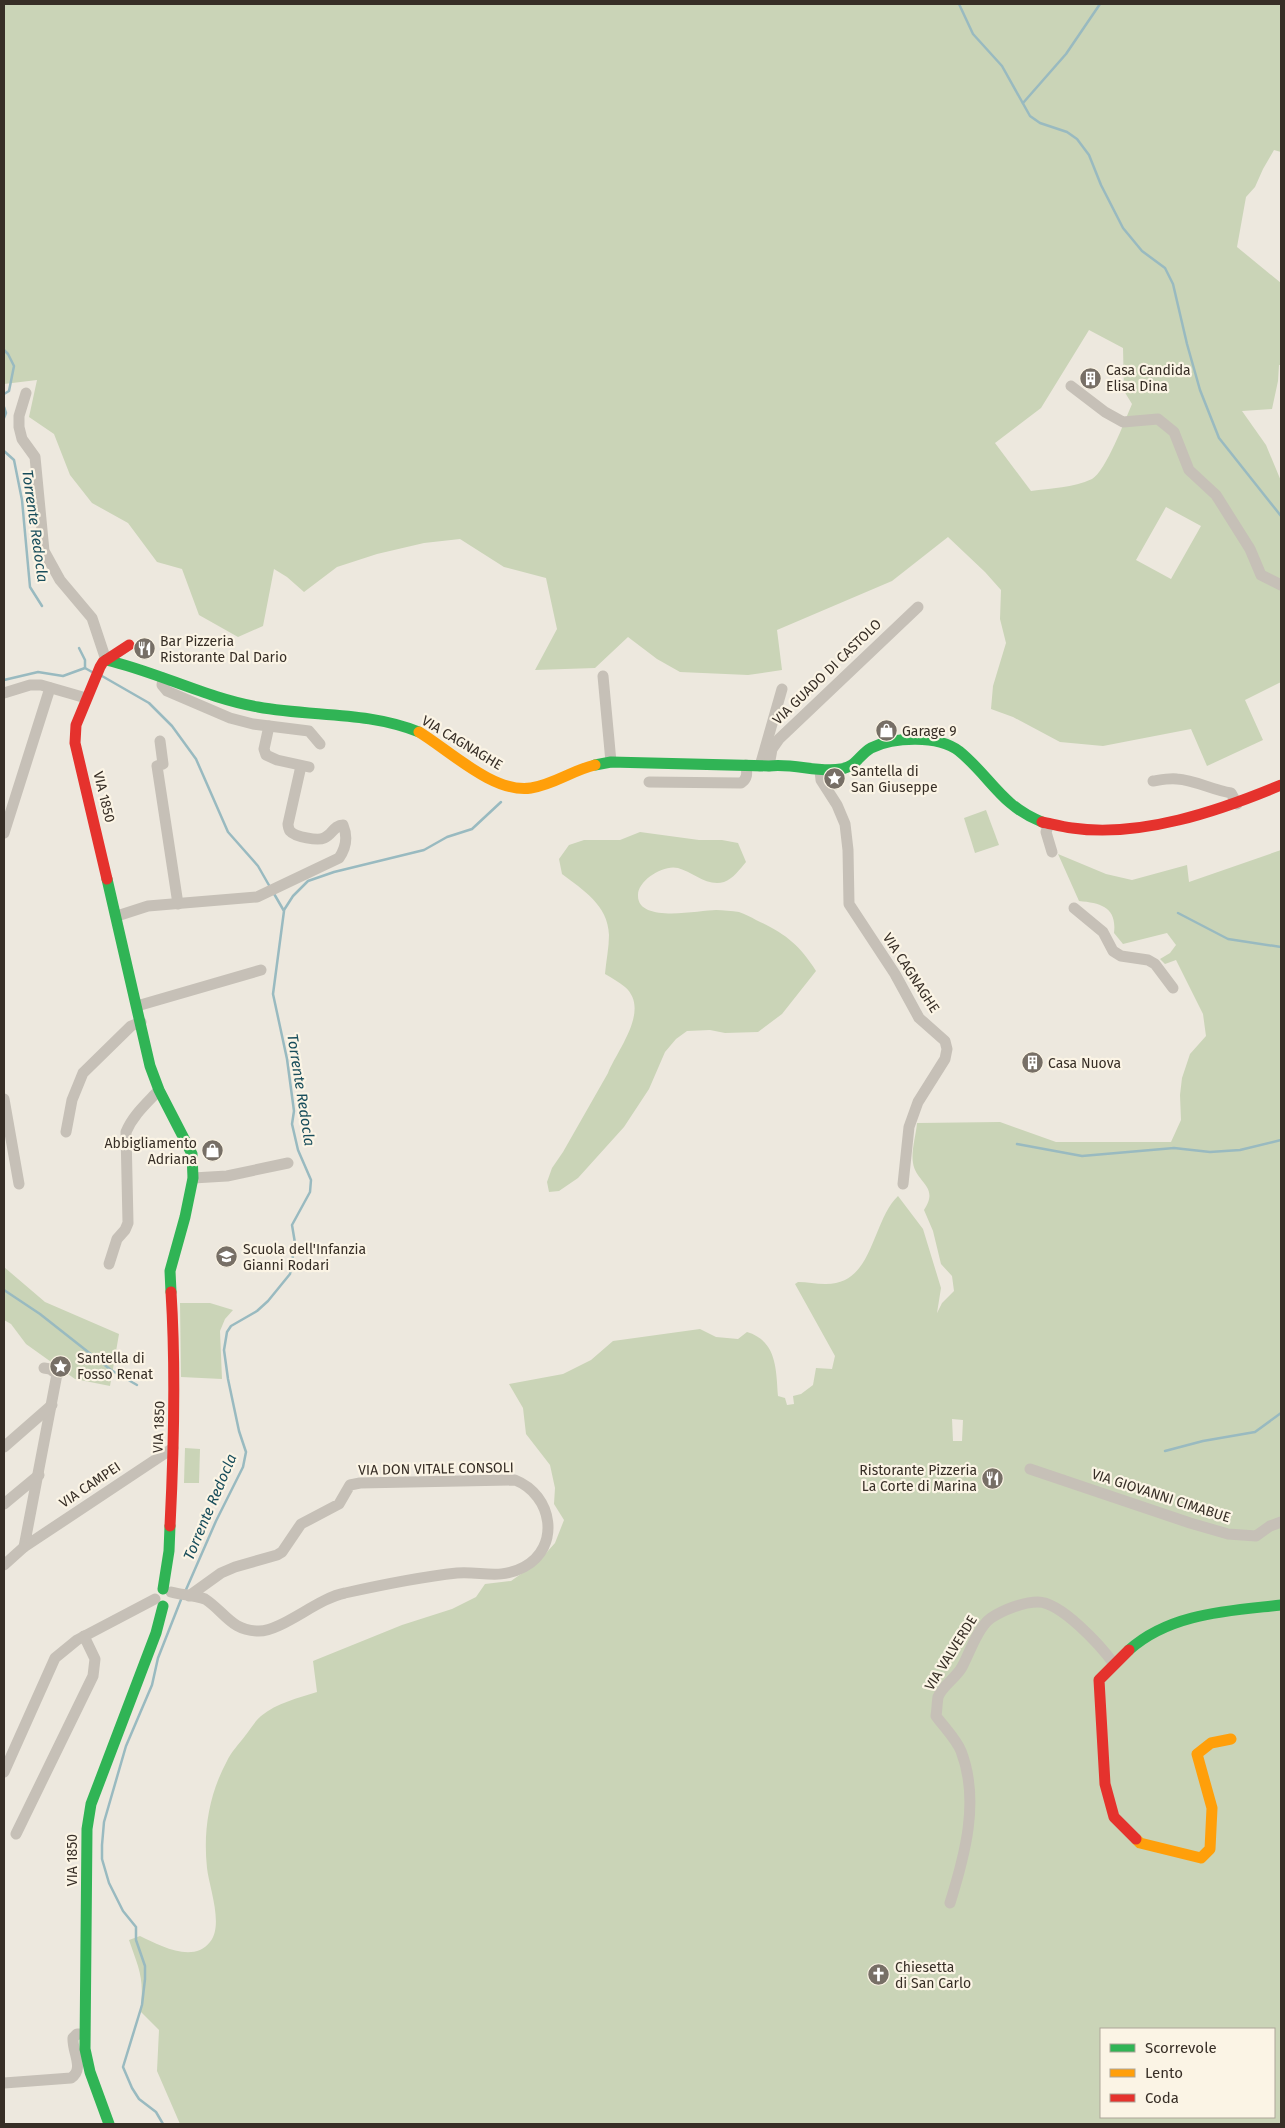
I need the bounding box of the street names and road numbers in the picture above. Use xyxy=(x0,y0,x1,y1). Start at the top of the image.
street label: VIA GUADO DI CASTOLO xyxy=(769,616,885,728)
street label: VIA CAGNAGHE xyxy=(418,712,506,774)
street label: VIA 1850 xyxy=(89,770,119,825)
street label: VIA CAGNAGHE xyxy=(879,930,943,1016)
street label: VIA 1850 xyxy=(150,1400,168,1453)
street label: VIA CAMPEI xyxy=(56,1458,124,1512)
street label: VIA DON VITALE CONSOLI xyxy=(358,1459,514,1479)
street label: VIA GIOVANNI CIMABUE xyxy=(1089,1466,1233,1526)
street label: VIA VALVERDE xyxy=(921,1612,981,1694)
street label: VIA 1850 xyxy=(64,1834,81,1886)

